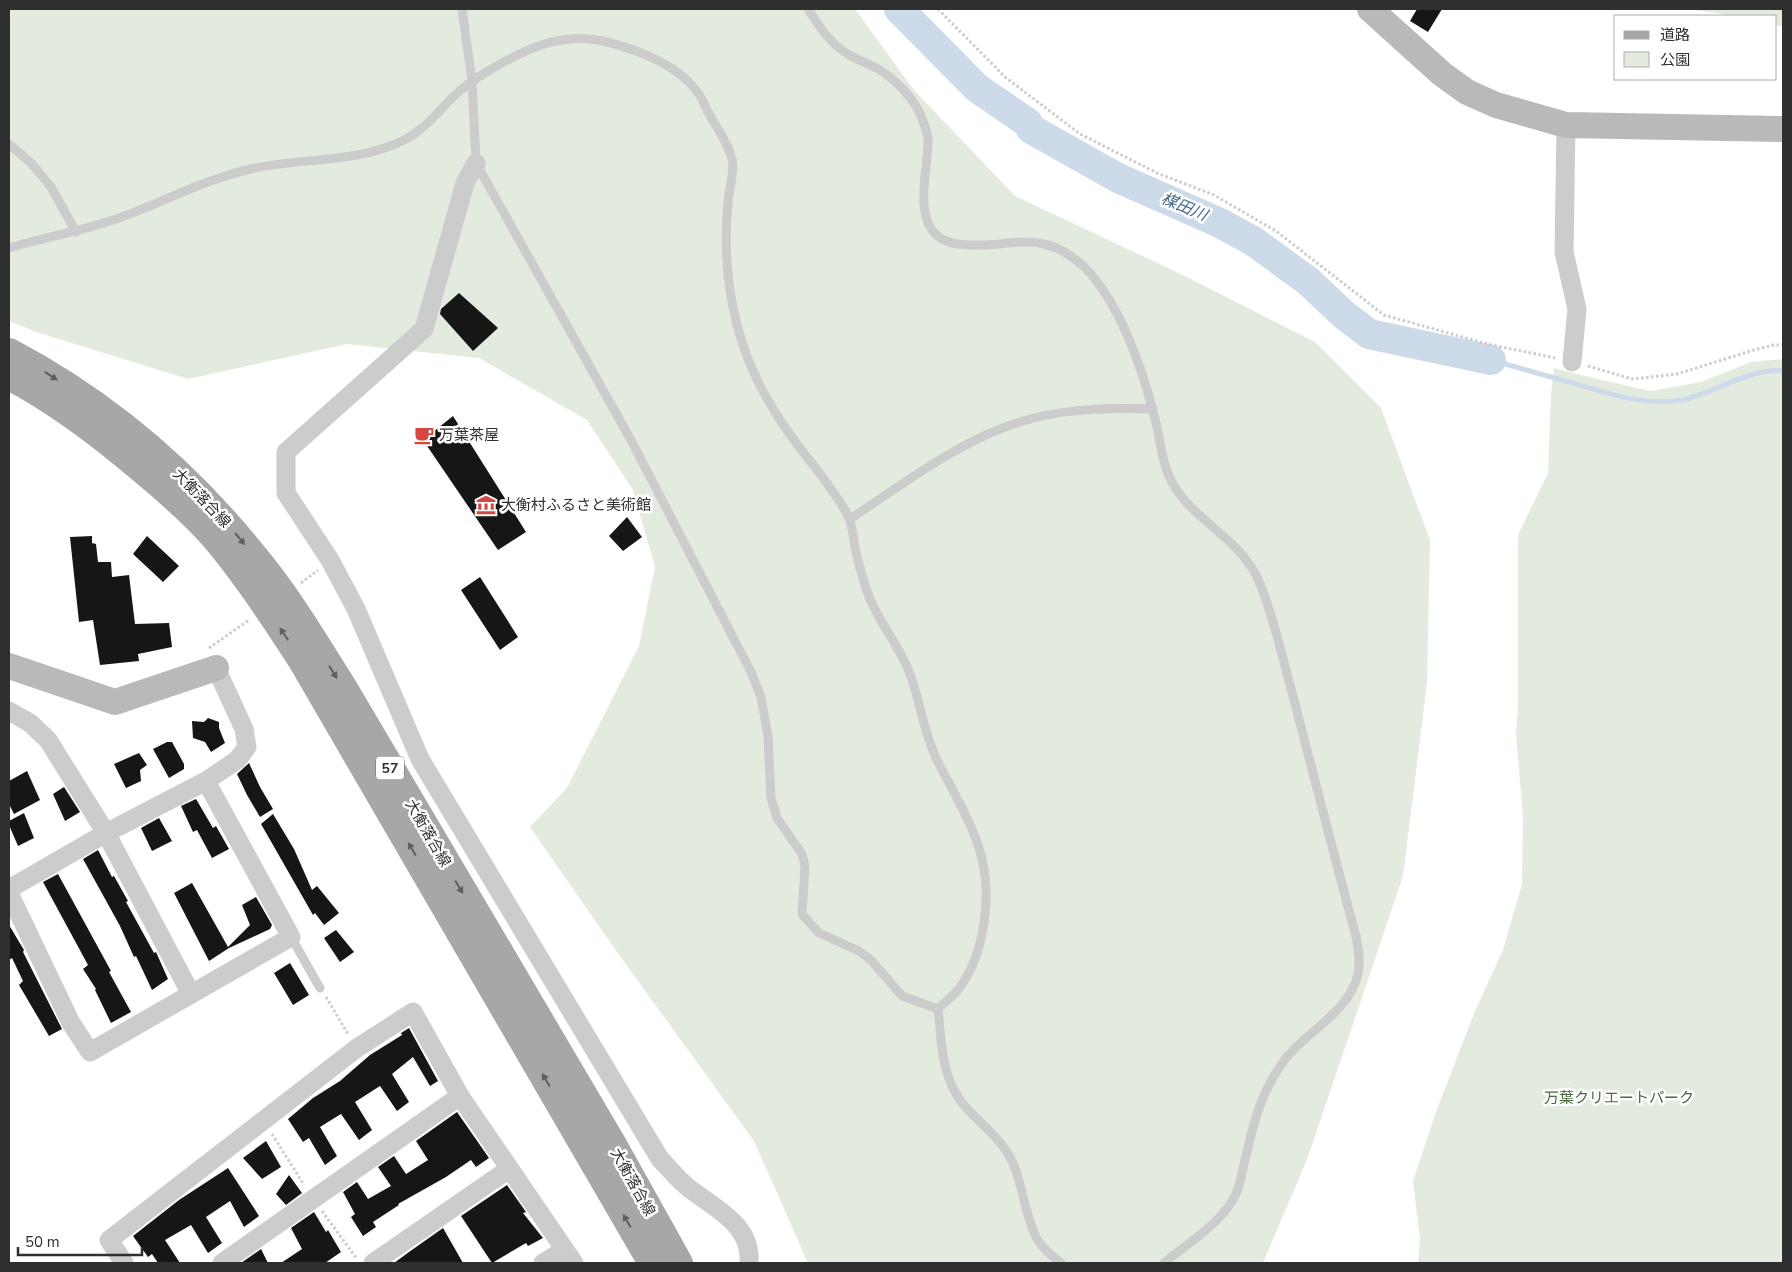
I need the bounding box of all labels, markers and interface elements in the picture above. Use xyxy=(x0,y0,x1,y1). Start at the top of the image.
legend xyxy=(1614,15,1777,80)
text: 道路 xyxy=(1660,25,1690,45)
text: 公園 xyxy=(1660,50,1690,70)
water label: 楳田川 xyxy=(1158,187,1212,227)
one-way arrow xyxy=(45,372,58,381)
cafe icon: 万葉茶屋 xyxy=(413,424,435,446)
place label: 万葉茶屋 xyxy=(439,425,499,445)
street label: 大衡落合線 xyxy=(169,464,235,532)
museum icon: 大衡村ふるさと美術館 xyxy=(475,494,497,516)
place label: 大衡村ふるさと美術館 xyxy=(501,495,651,515)
one-way arrow xyxy=(234,532,245,545)
one-way arrow xyxy=(279,627,289,641)
one-way arrow xyxy=(328,665,337,678)
road number: 57 xyxy=(376,756,404,780)
street label: 大衡落合線 xyxy=(401,796,455,870)
one-way arrow xyxy=(408,842,417,855)
one-way arrow xyxy=(455,881,464,894)
one-way arrow xyxy=(542,1073,550,1088)
park label: 万葉クリエートパーク xyxy=(1544,1088,1694,1108)
street label: 大衡落合線 xyxy=(606,1144,660,1220)
one-way arrow xyxy=(623,1214,632,1228)
scale bar xyxy=(18,1224,141,1256)
text: 50 m xyxy=(25,1232,60,1252)

